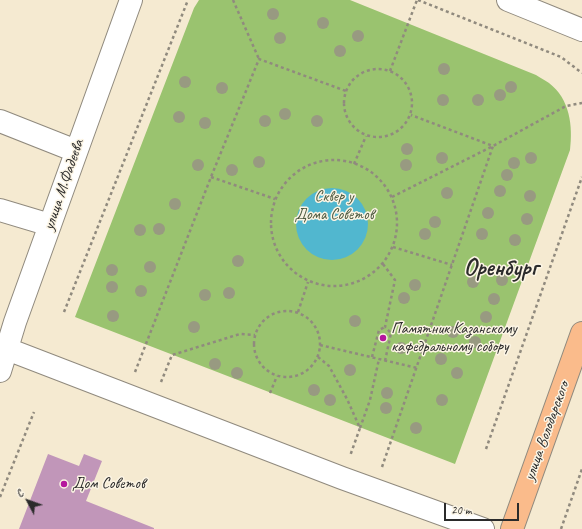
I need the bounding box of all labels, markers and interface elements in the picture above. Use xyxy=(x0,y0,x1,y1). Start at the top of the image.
street label: улица М.Фадеева xyxy=(40,137,88,233)
park label: Сквер у Дома Советов xyxy=(294,187,374,225)
district label: Оренбург xyxy=(464,255,538,283)
place label: Памятник Казанскому кафедральному собору xyxy=(391,319,517,357)
marker: Памятник Казанскому кафедральному собору xyxy=(378,333,388,343)
street label: улица Володарского xyxy=(520,379,574,483)
place label: Дом Советов xyxy=(72,474,145,494)
marker: Дом Советов xyxy=(59,479,69,489)
north arrow xyxy=(8,481,48,521)
text: С xyxy=(12,486,26,500)
scale bar xyxy=(446,495,521,521)
text: 20 m xyxy=(451,502,471,518)

